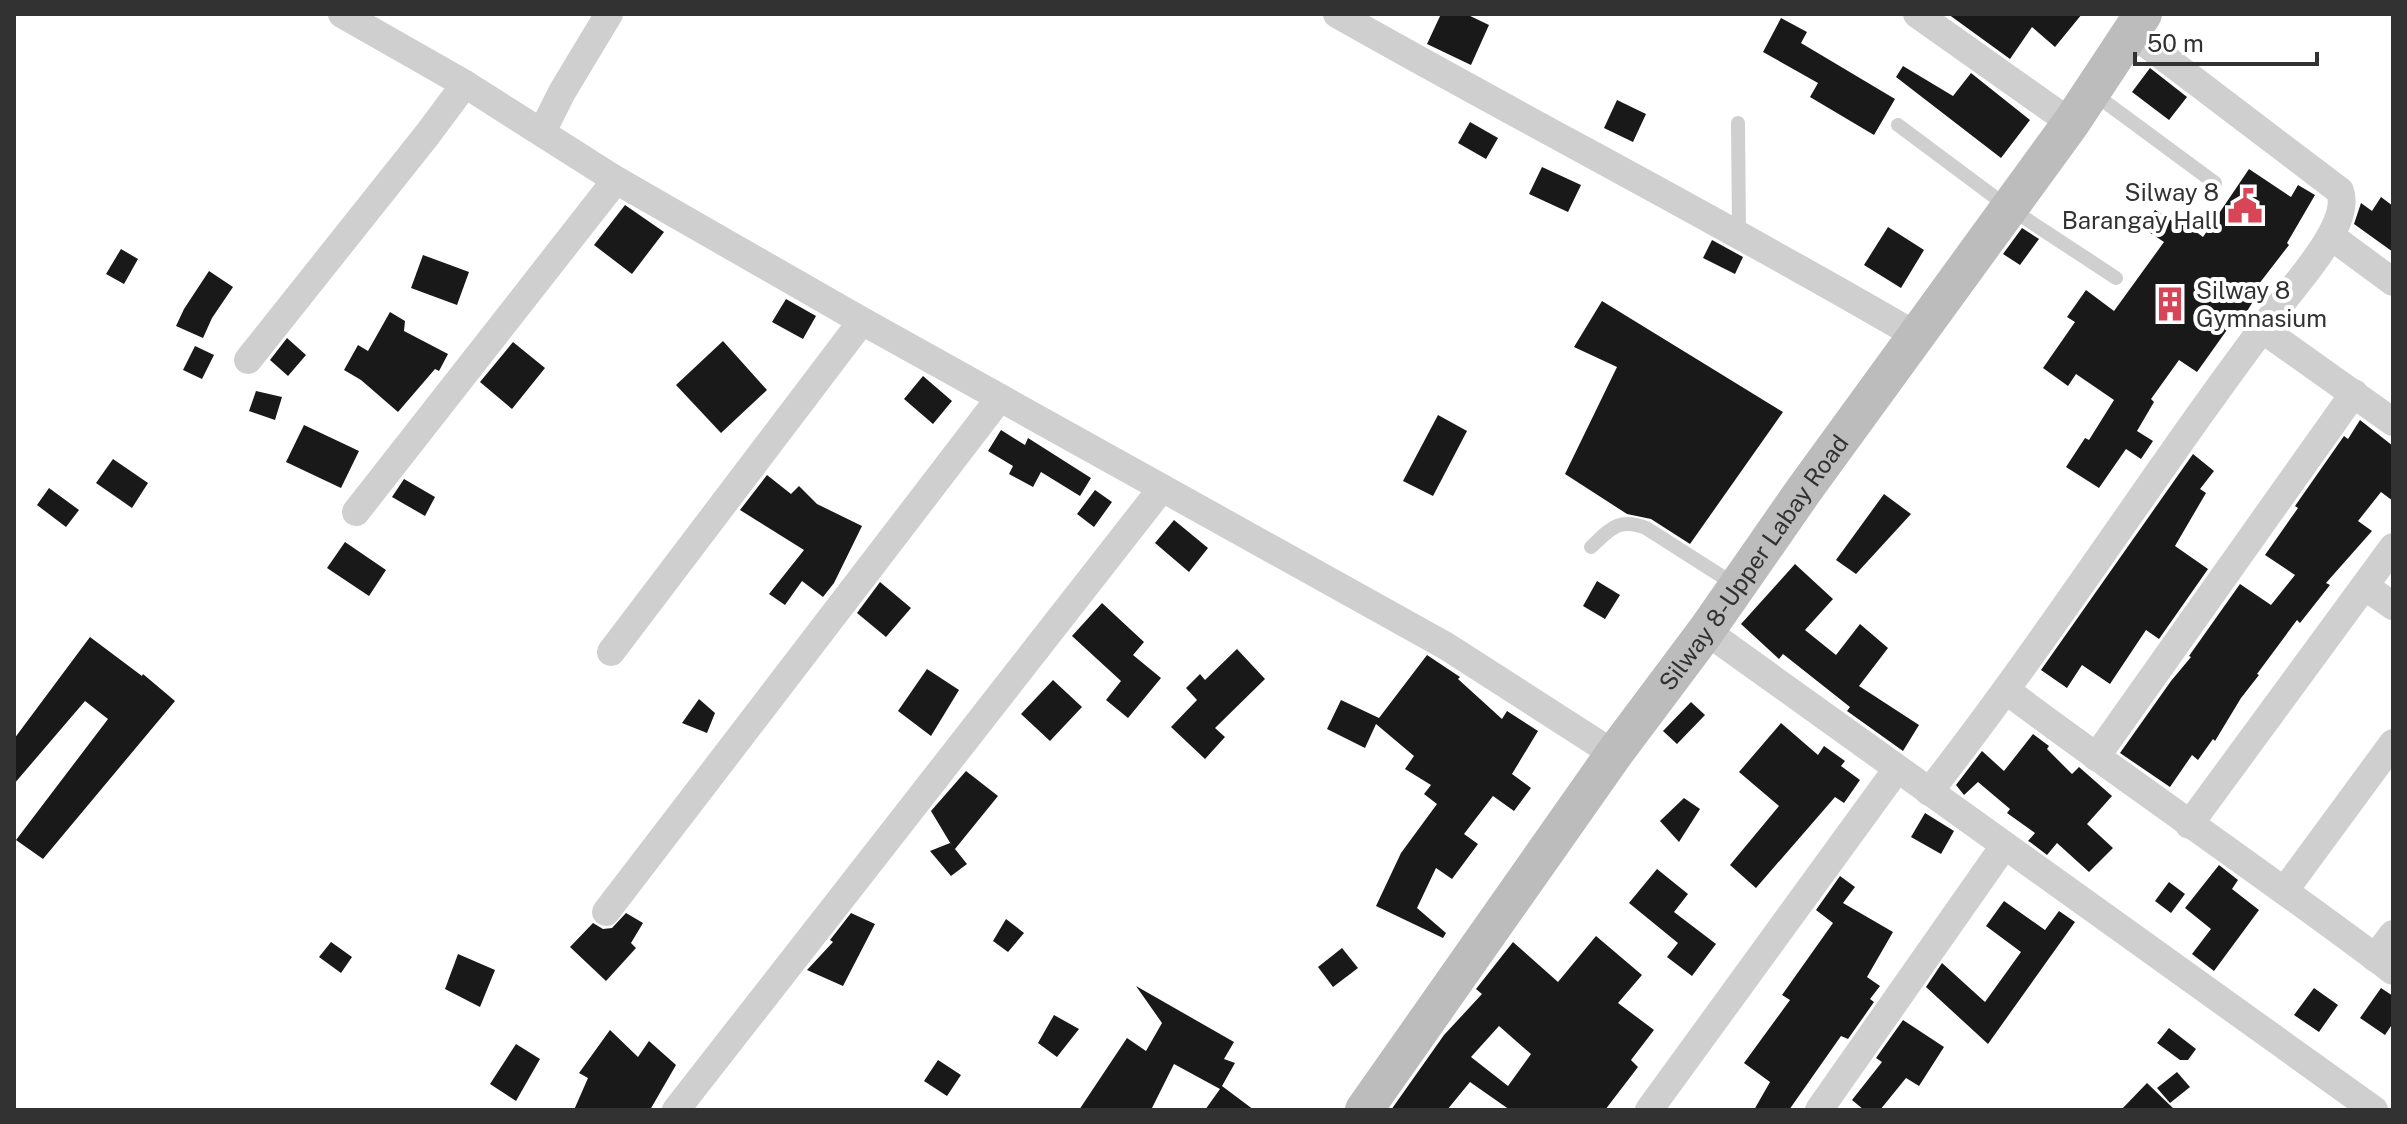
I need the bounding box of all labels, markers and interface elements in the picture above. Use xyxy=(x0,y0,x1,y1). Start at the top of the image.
scale bar xyxy=(2135,16,2317,66)
text: 50 m xyxy=(2147,29,2204,57)
place label: Silway 8 Barangay Hall xyxy=(2062,178,2219,234)
public building icon: Silway 8 Barangay Hall xyxy=(2226,187,2264,225)
place label: Silway 8 Gymnasium xyxy=(2196,276,2327,332)
building icon: Silway 8 Gymnasium xyxy=(2151,285,2189,323)
street label: Silway 8-Upper Labay Road xyxy=(1653,429,1854,696)

